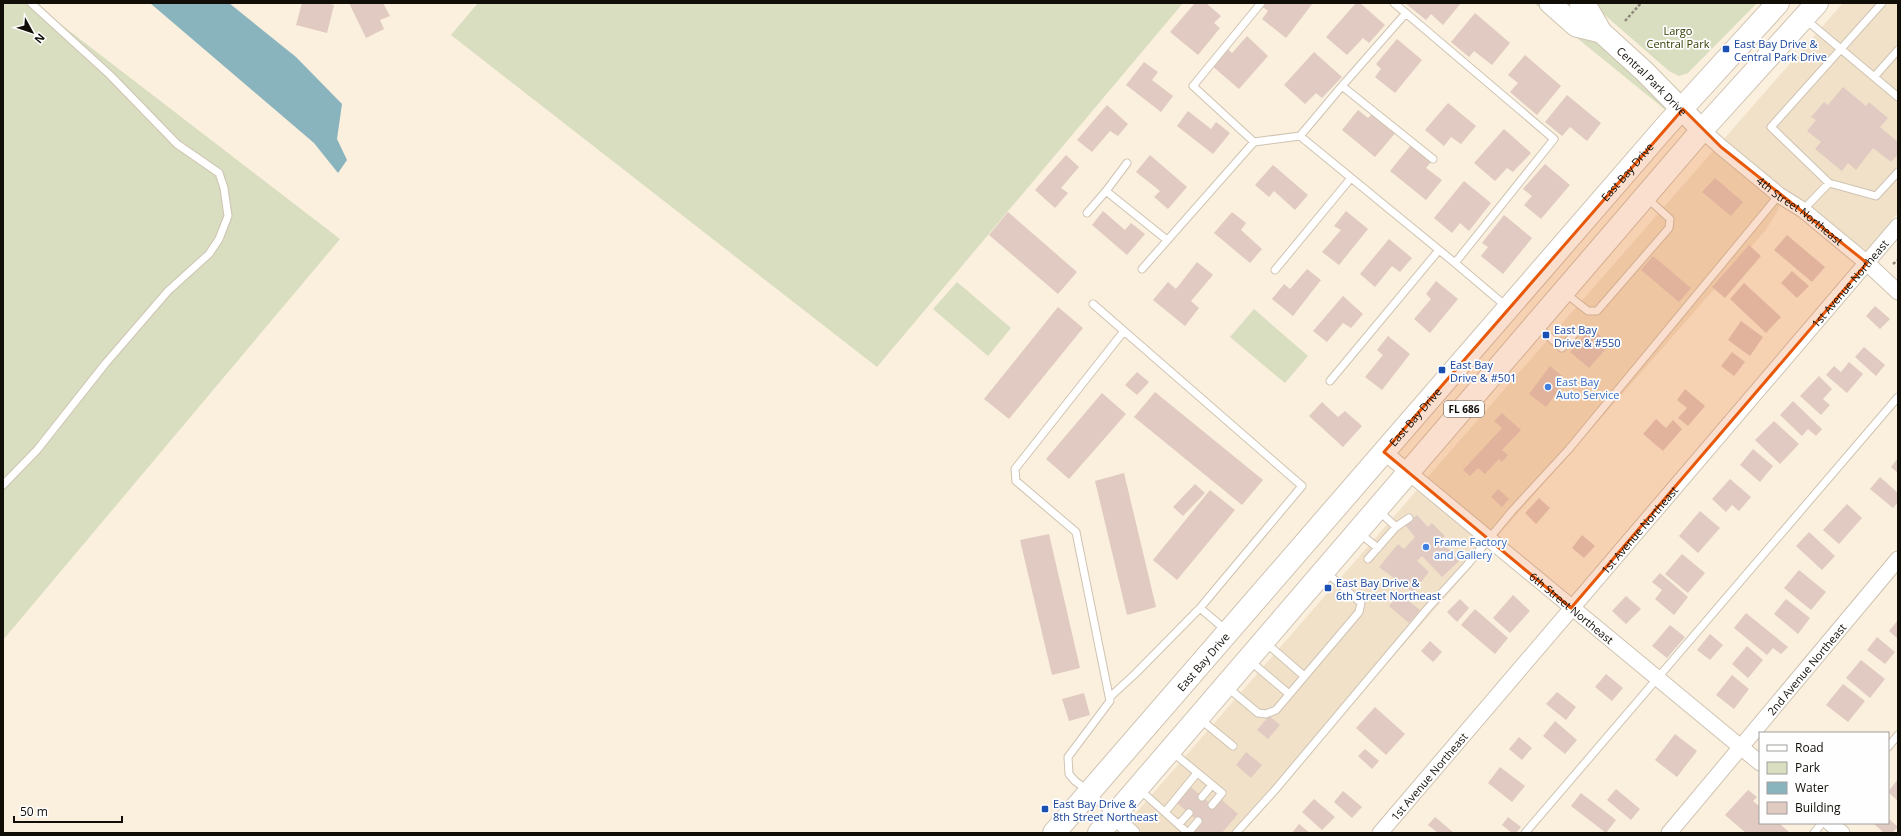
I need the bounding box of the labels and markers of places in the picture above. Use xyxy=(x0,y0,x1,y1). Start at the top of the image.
place label: East Bay Drive & Central Park Drive xyxy=(1734,36,1827,64)
marker: East Bay Drive & Central Park Drive xyxy=(1721,44,1731,54)
place label: East Bay Drive & #550 xyxy=(1554,322,1621,350)
marker: East Bay Drive & #550 xyxy=(1541,330,1551,340)
place label: East Bay Drive & #501 xyxy=(1450,357,1517,385)
marker: East Bay Drive & #501 xyxy=(1437,365,1447,375)
place label: East Bay Auto Service xyxy=(1556,374,1620,402)
marker: East Bay Auto Service xyxy=(1543,382,1553,392)
place label: Frame Factory and Gallery xyxy=(1434,534,1508,562)
marker: Frame Factory and Gallery xyxy=(1421,542,1431,552)
place label: East Bay Drive & 6th Street Northeast xyxy=(1336,575,1441,603)
marker: East Bay Drive & 6th Street Northeast xyxy=(1323,583,1333,593)
place label: East Bay Drive & 8th Street Northeast xyxy=(1053,796,1158,824)
marker: East Bay Drive & 8th Street Northeast xyxy=(1040,804,1050,814)

